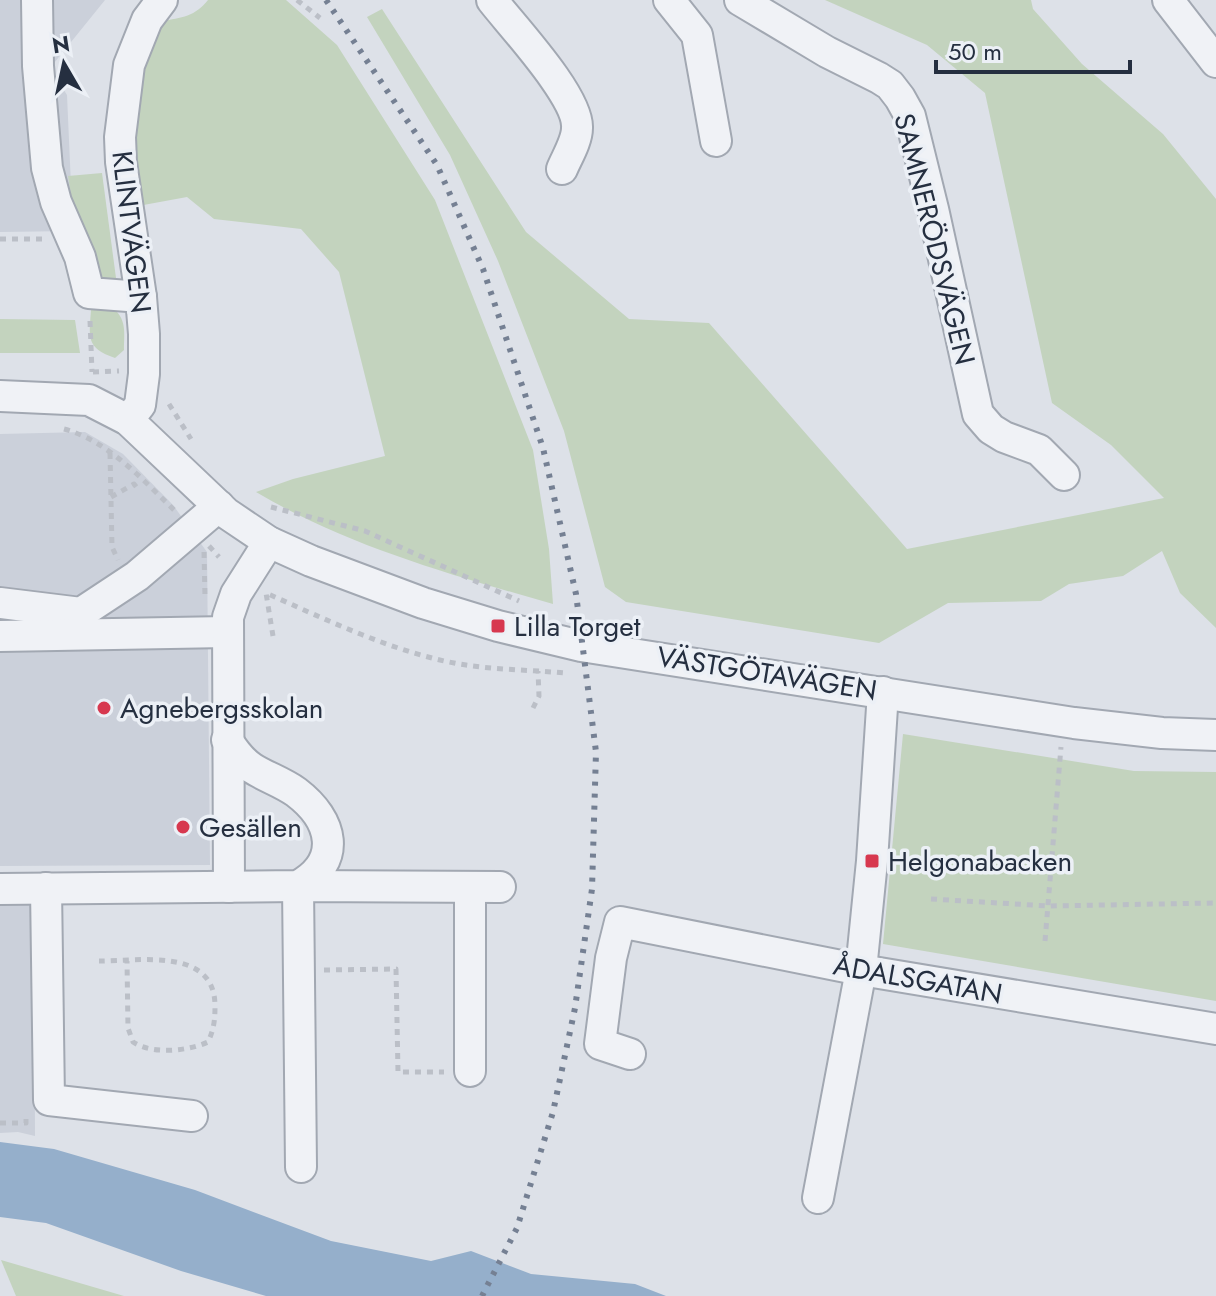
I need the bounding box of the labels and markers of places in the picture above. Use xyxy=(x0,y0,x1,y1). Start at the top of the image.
place label: Lilla Torget xyxy=(514,606,641,647)
marker: Lilla Torget xyxy=(489,617,507,635)
place label: Agnebergsskolan xyxy=(120,688,323,729)
marker: Agnebergsskolan xyxy=(95,699,113,717)
place label: Gesällen xyxy=(199,807,302,848)
marker: Gesällen xyxy=(174,818,192,836)
place label: Helgonabacken xyxy=(888,841,1072,882)
marker: Helgonabacken xyxy=(863,852,881,870)

